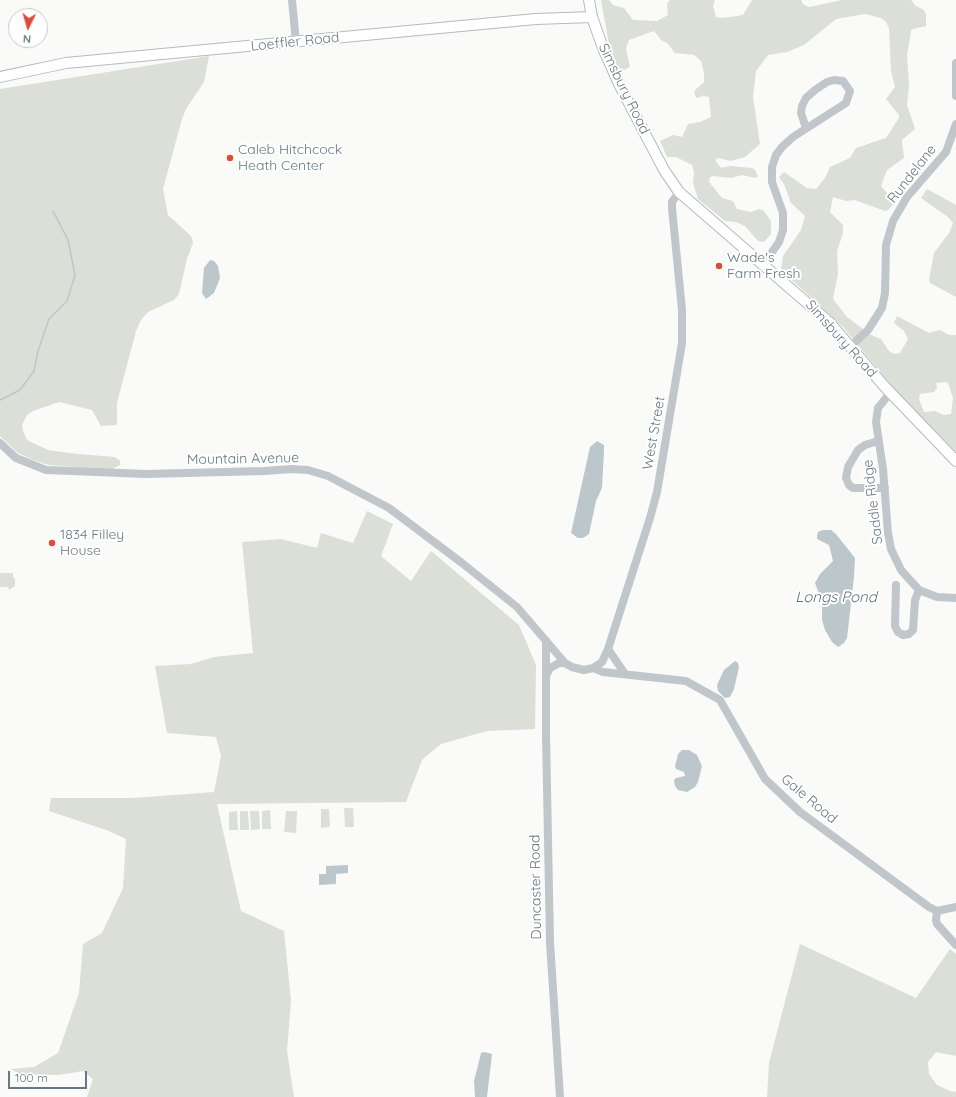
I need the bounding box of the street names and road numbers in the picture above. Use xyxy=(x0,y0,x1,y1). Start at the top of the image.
street label: Loeffler Road xyxy=(250,29,340,55)
street label: Simsbury Road xyxy=(595,41,653,137)
street label: Rundelane xyxy=(884,141,940,207)
street label: Simsbury Road xyxy=(802,297,880,381)
street label: West Street xyxy=(639,395,669,471)
street label: Mountain Avenue xyxy=(187,450,299,468)
street label: Saddle Ridge xyxy=(859,459,887,545)
street label: Gale Road xyxy=(778,771,840,827)
street label: Duncaster Road xyxy=(527,834,545,940)

